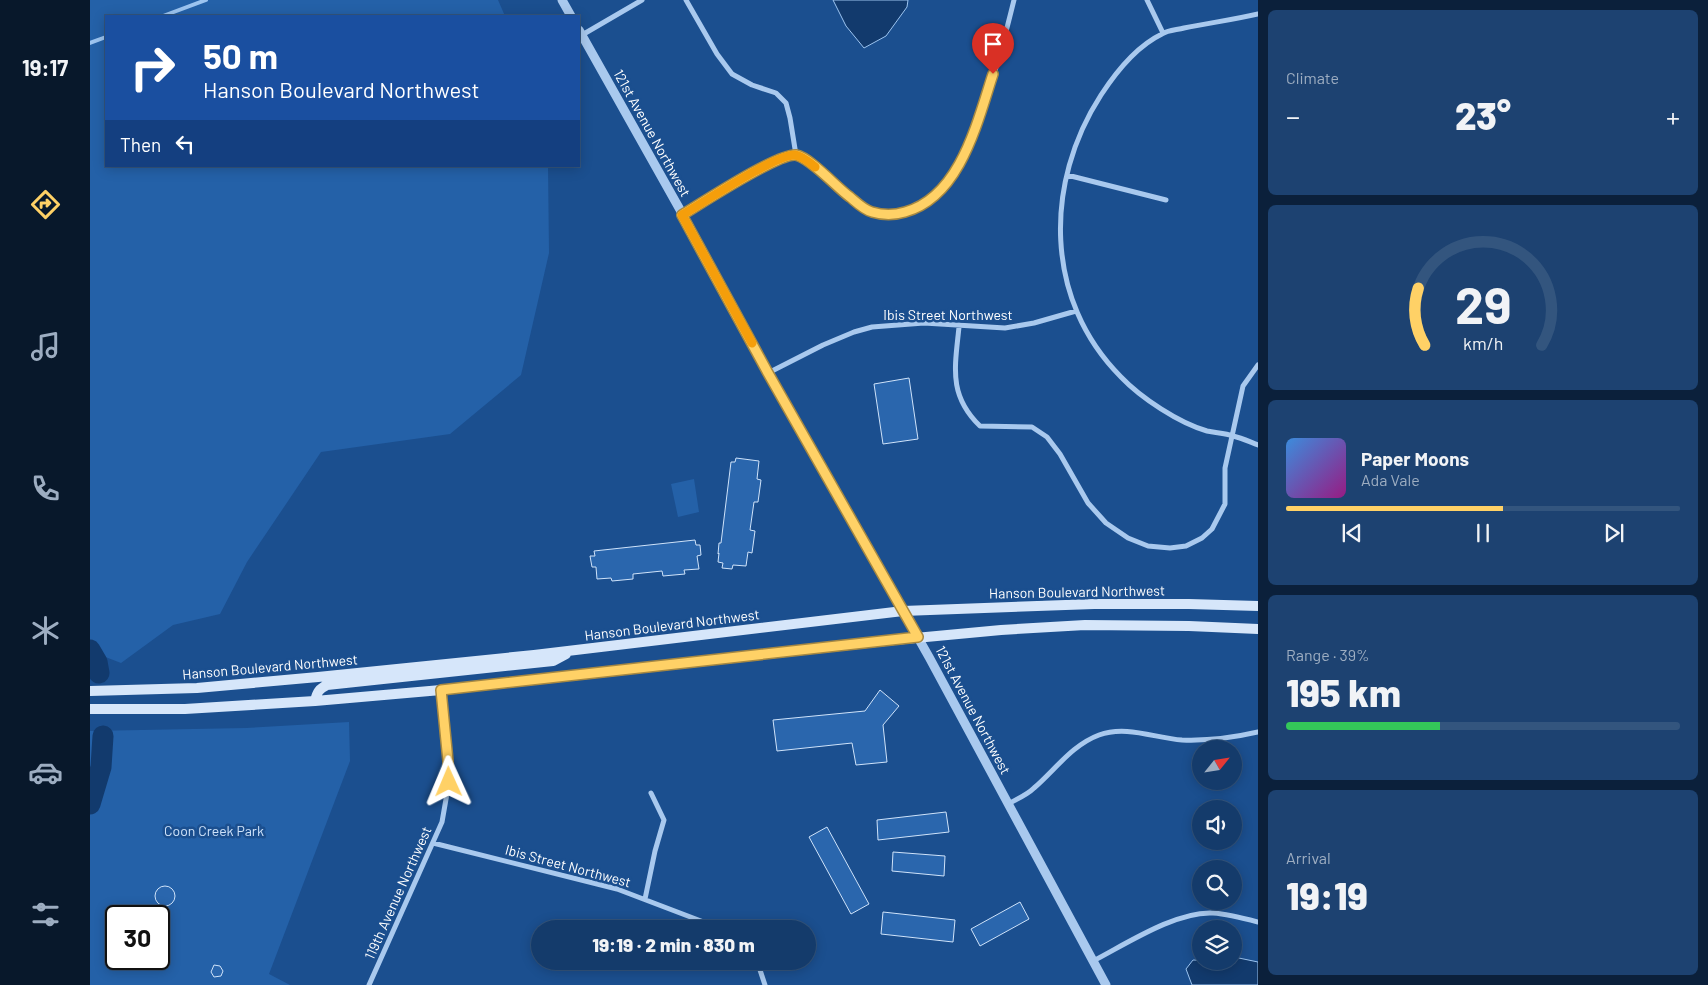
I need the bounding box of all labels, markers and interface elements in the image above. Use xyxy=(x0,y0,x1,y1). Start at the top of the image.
pin xyxy=(972,23,1014,74)
icon: arrive xyxy=(979,30,1007,58)
text: 50 m xyxy=(203,34,278,76)
icon: right xyxy=(120,35,185,100)
text: 19:17 xyxy=(22,54,68,80)
street label: 121st Avenue Northwest xyxy=(610,66,695,199)
text: Climate xyxy=(1286,68,1339,87)
text: Hanson Boulevard Northwest xyxy=(203,76,480,102)
text: 23° xyxy=(1455,92,1511,138)
text: − xyxy=(1286,99,1300,133)
text: + xyxy=(1666,99,1680,133)
icon: left xyxy=(171,130,199,158)
text: Then xyxy=(120,133,161,156)
icon: directions xyxy=(28,187,63,222)
text: 29 xyxy=(1455,272,1511,334)
street label: Ibis Street Northwest xyxy=(883,306,1013,323)
icon: music xyxy=(28,329,63,364)
text: km/h xyxy=(1463,332,1503,354)
text: Paper Moons xyxy=(1361,447,1469,470)
text: Ada Vale xyxy=(1361,470,1420,489)
icon: phone xyxy=(28,471,63,506)
icon: previous xyxy=(1338,519,1366,547)
icon: pause xyxy=(1469,519,1497,547)
icon: next xyxy=(1600,519,1628,547)
street label: Hanson Boulevard Northwest xyxy=(989,581,1165,602)
street label: Hanson Boulevard Northwest xyxy=(584,605,760,644)
icon: climate xyxy=(28,613,63,648)
street label: 121st Avenue Northwest xyxy=(932,643,1014,777)
text: Range · 39% xyxy=(1286,645,1370,664)
street label: Hanson Boulevard Northwest xyxy=(182,650,358,683)
text: 195 km xyxy=(1286,669,1401,715)
north arrow xyxy=(1192,740,1242,790)
map controls xyxy=(1192,740,1242,970)
icon: car xyxy=(28,755,63,790)
position arrow xyxy=(422,755,474,807)
button: sound xyxy=(1192,800,1242,850)
park label: Coon Creek Park xyxy=(164,822,264,839)
street label: 119th Avenue Northwest xyxy=(361,824,435,962)
street label: Ibis Street Northwest xyxy=(503,841,633,890)
text: Arrival xyxy=(1286,848,1331,867)
button: search xyxy=(1192,860,1242,910)
text: 19:19 xyxy=(1286,872,1368,918)
icon: filters xyxy=(28,897,63,932)
speed limit sign: 30 xyxy=(105,905,170,970)
button: layers xyxy=(1192,920,1242,970)
text: 19:19 · 2 min · 830 m xyxy=(592,933,755,956)

